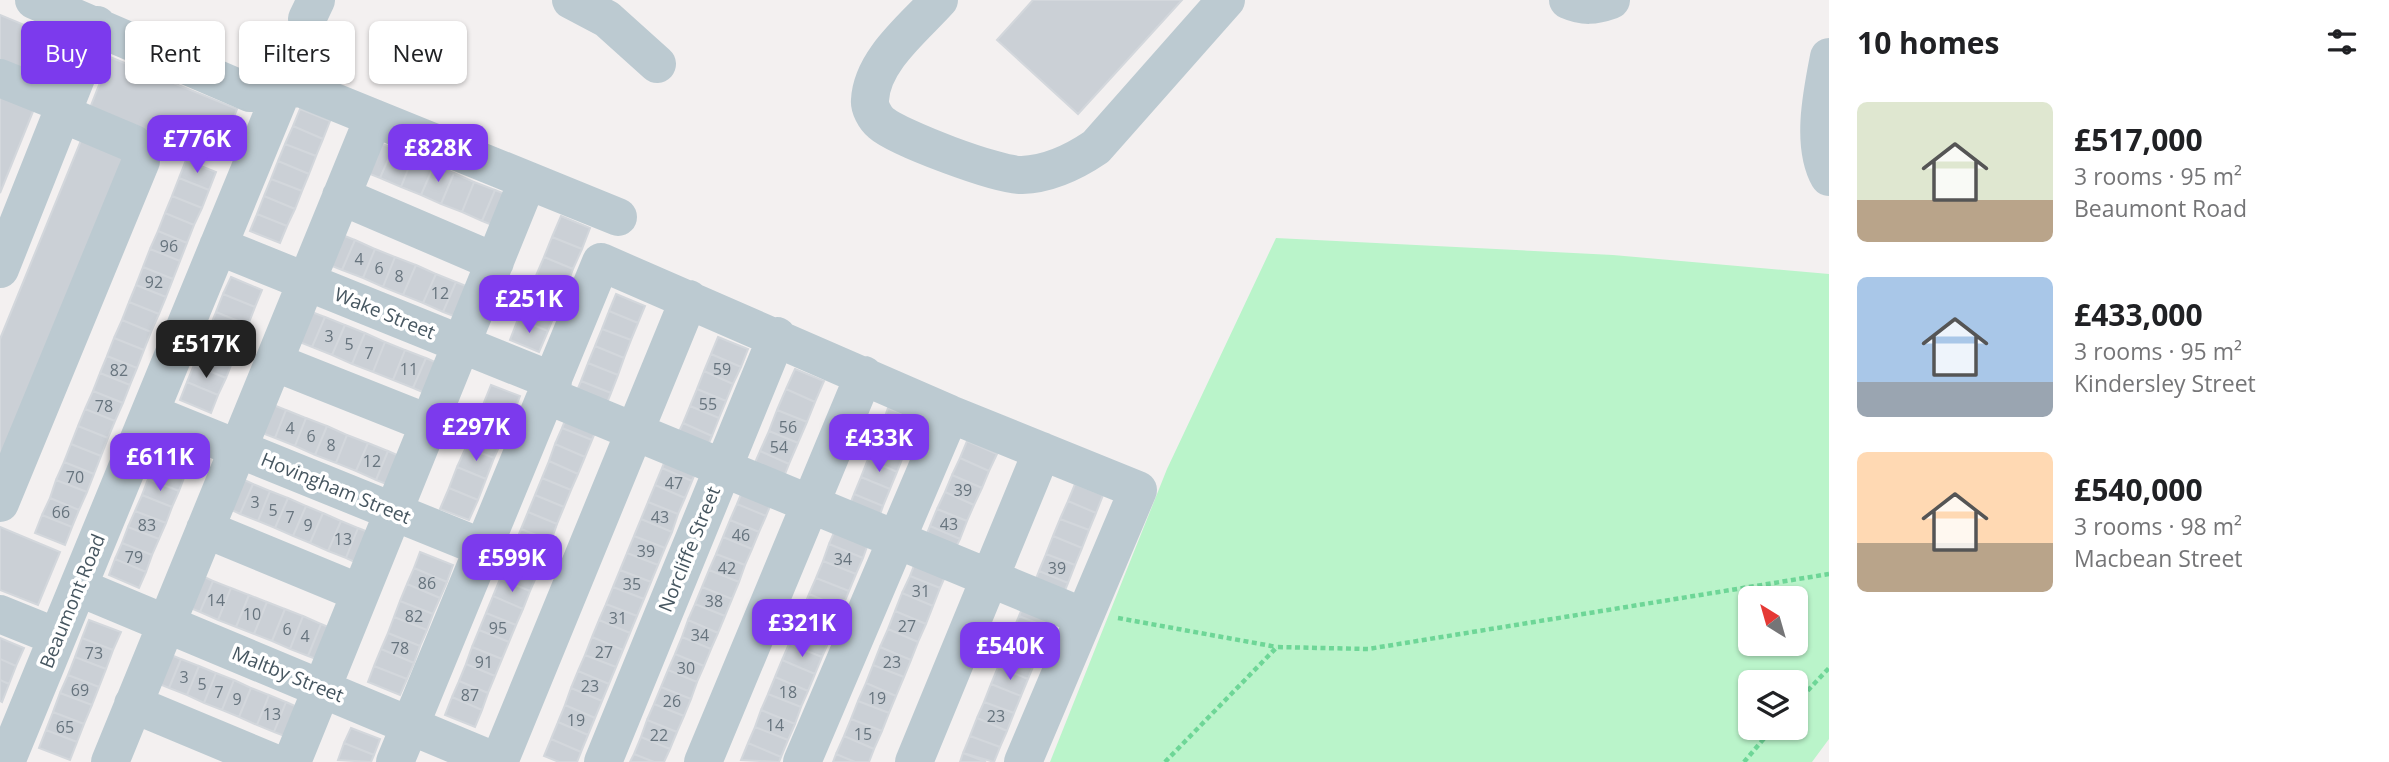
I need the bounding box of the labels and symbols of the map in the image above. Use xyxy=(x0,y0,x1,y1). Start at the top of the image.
pin: £776K xyxy=(148,116,246,175)
pin: £828K xyxy=(389,124,487,184)
house number: 96 xyxy=(160,235,178,257)
house number: 4 xyxy=(354,248,364,270)
house number: 6 xyxy=(374,257,384,279)
house number: 8 xyxy=(394,265,404,287)
house number: 92 xyxy=(145,271,163,293)
pin: £251K xyxy=(480,276,578,335)
street label: Wake Street xyxy=(331,281,440,345)
house number: 12 xyxy=(431,282,449,304)
pin: £517K xyxy=(157,320,255,380)
house number: 3 xyxy=(324,325,334,347)
house number: 5 xyxy=(344,333,354,355)
house number: 7 xyxy=(364,342,374,364)
house number: 11 xyxy=(400,358,418,380)
house number: 59 xyxy=(713,358,731,380)
house number: 82 xyxy=(110,359,128,381)
house number: 55 xyxy=(699,393,717,415)
house number: 78 xyxy=(95,395,113,417)
pin: £297K xyxy=(427,404,525,463)
pin: £433K xyxy=(830,414,928,474)
house number: 56 xyxy=(779,416,797,438)
house number: 4 xyxy=(285,417,295,439)
house number: 6 xyxy=(306,425,316,447)
pin: £611K xyxy=(111,434,209,493)
house number: 8 xyxy=(326,434,336,456)
house number: 54 xyxy=(770,436,788,458)
street label: Hovingham Street xyxy=(257,446,415,530)
house number: 12 xyxy=(363,450,381,472)
house number: 70 xyxy=(66,466,84,488)
house number: 47 xyxy=(665,472,683,494)
house number: 39 xyxy=(954,479,972,501)
street label: Norcliffe Street xyxy=(652,482,726,616)
house number: 3 xyxy=(250,491,260,513)
house number: 5 xyxy=(268,499,278,521)
house number: 66 xyxy=(52,501,70,523)
house number: 7 xyxy=(285,506,295,528)
house number: 43 xyxy=(651,506,669,528)
house number: 43 xyxy=(940,513,958,535)
house number: 83 xyxy=(138,514,156,536)
house number: 9 xyxy=(303,514,313,536)
house number: 46 xyxy=(732,524,750,546)
house number: 13 xyxy=(334,528,352,550)
street label: Beaumont Road xyxy=(33,530,111,672)
pin: £599K xyxy=(463,534,561,594)
house number: 39 xyxy=(637,540,655,562)
house number: 79 xyxy=(125,546,143,568)
house number: 34 xyxy=(834,548,852,570)
house number: 42 xyxy=(718,557,736,579)
house number: 39 xyxy=(1048,557,1066,579)
house number: 86 xyxy=(418,572,436,594)
house number: 35 xyxy=(623,573,641,595)
house number: 31 xyxy=(912,580,930,602)
north arrow xyxy=(1738,586,1808,656)
house number: 14 xyxy=(207,589,225,611)
house number: 38 xyxy=(705,590,723,612)
pin: £321K xyxy=(753,600,851,659)
house number: 10 xyxy=(243,603,261,625)
house number: 82 xyxy=(405,605,423,627)
house number: 31 xyxy=(609,607,627,629)
house number: 27 xyxy=(898,615,916,637)
house number: 95 xyxy=(489,617,507,639)
house number: 6 xyxy=(282,618,292,640)
pin: £540K xyxy=(961,622,1059,682)
house number: 34 xyxy=(691,624,709,646)
house number: 4 xyxy=(300,625,310,647)
house number: 78 xyxy=(391,637,409,659)
street label: Maltby Street xyxy=(228,640,348,708)
house number: 27 xyxy=(595,641,613,663)
house number: 73 xyxy=(85,642,103,664)
house number: 91 xyxy=(475,651,493,673)
house number: 23 xyxy=(883,651,901,673)
house number: 30 xyxy=(677,657,695,679)
house number: 3 xyxy=(179,666,189,688)
house number: 5 xyxy=(197,673,207,695)
house number: 23 xyxy=(581,675,599,697)
house number: 69 xyxy=(71,679,89,701)
house number: 7 xyxy=(214,681,224,703)
house number: 18 xyxy=(779,681,797,703)
house number: 87 xyxy=(461,684,479,706)
house number: 19 xyxy=(868,687,886,709)
house number: 9 xyxy=(232,688,242,710)
house number: 26 xyxy=(663,690,681,712)
house number: 13 xyxy=(263,703,281,725)
house number: 23 xyxy=(987,705,1005,727)
house number: 19 xyxy=(567,709,585,731)
house number: 14 xyxy=(766,714,784,736)
house number: 65 xyxy=(56,716,74,738)
house number: 15 xyxy=(854,723,872,745)
house number: 22 xyxy=(650,724,668,746)

